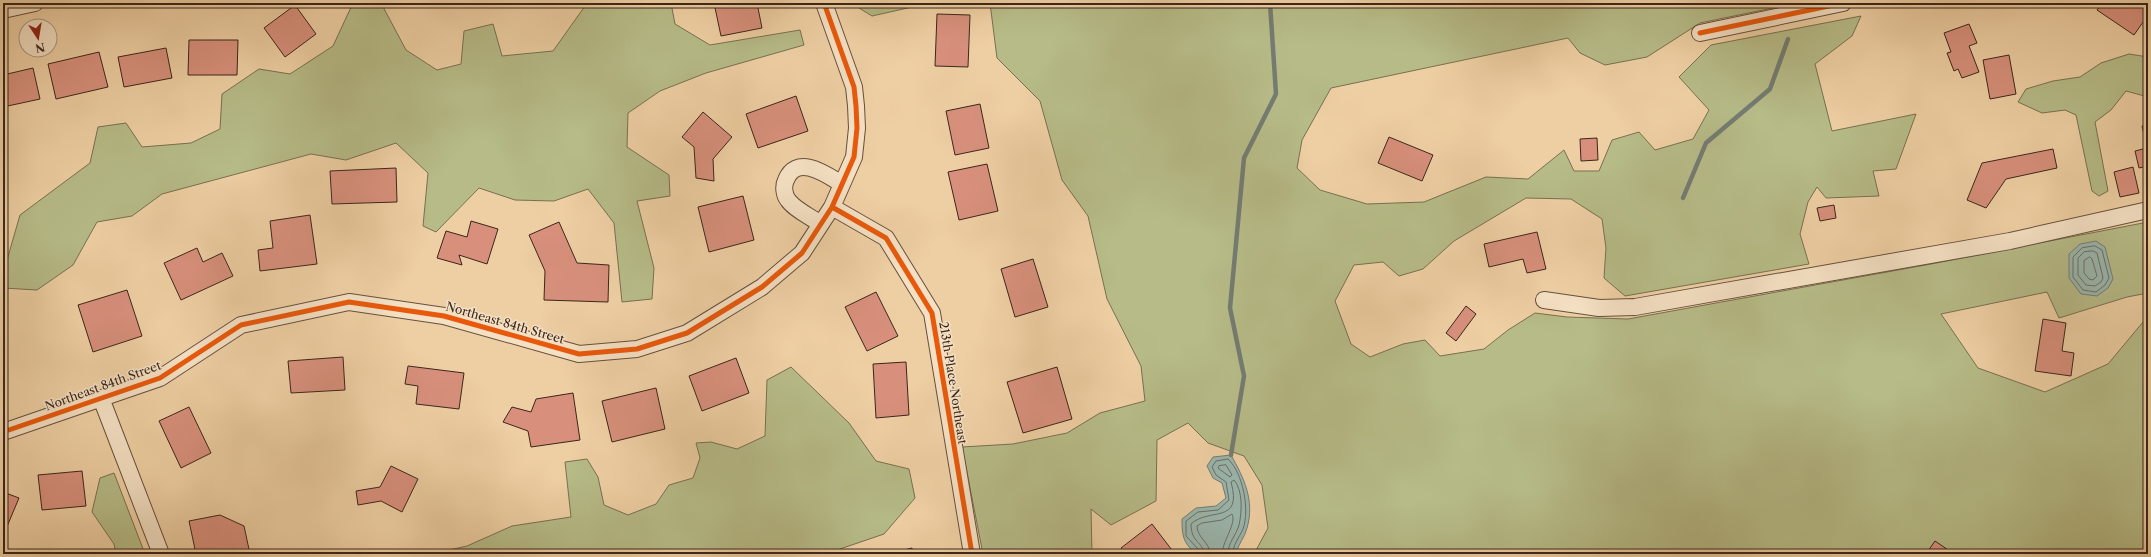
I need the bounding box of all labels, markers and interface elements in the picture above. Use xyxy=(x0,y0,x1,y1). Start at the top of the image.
north arrow xyxy=(18,18,58,58)
text: N xyxy=(34,40,46,56)
street label: Northeast 84th Street xyxy=(444,298,567,347)
street label: 213th Place Northeast xyxy=(936,321,971,446)
street label: Northeast 84th Street xyxy=(43,357,164,414)

